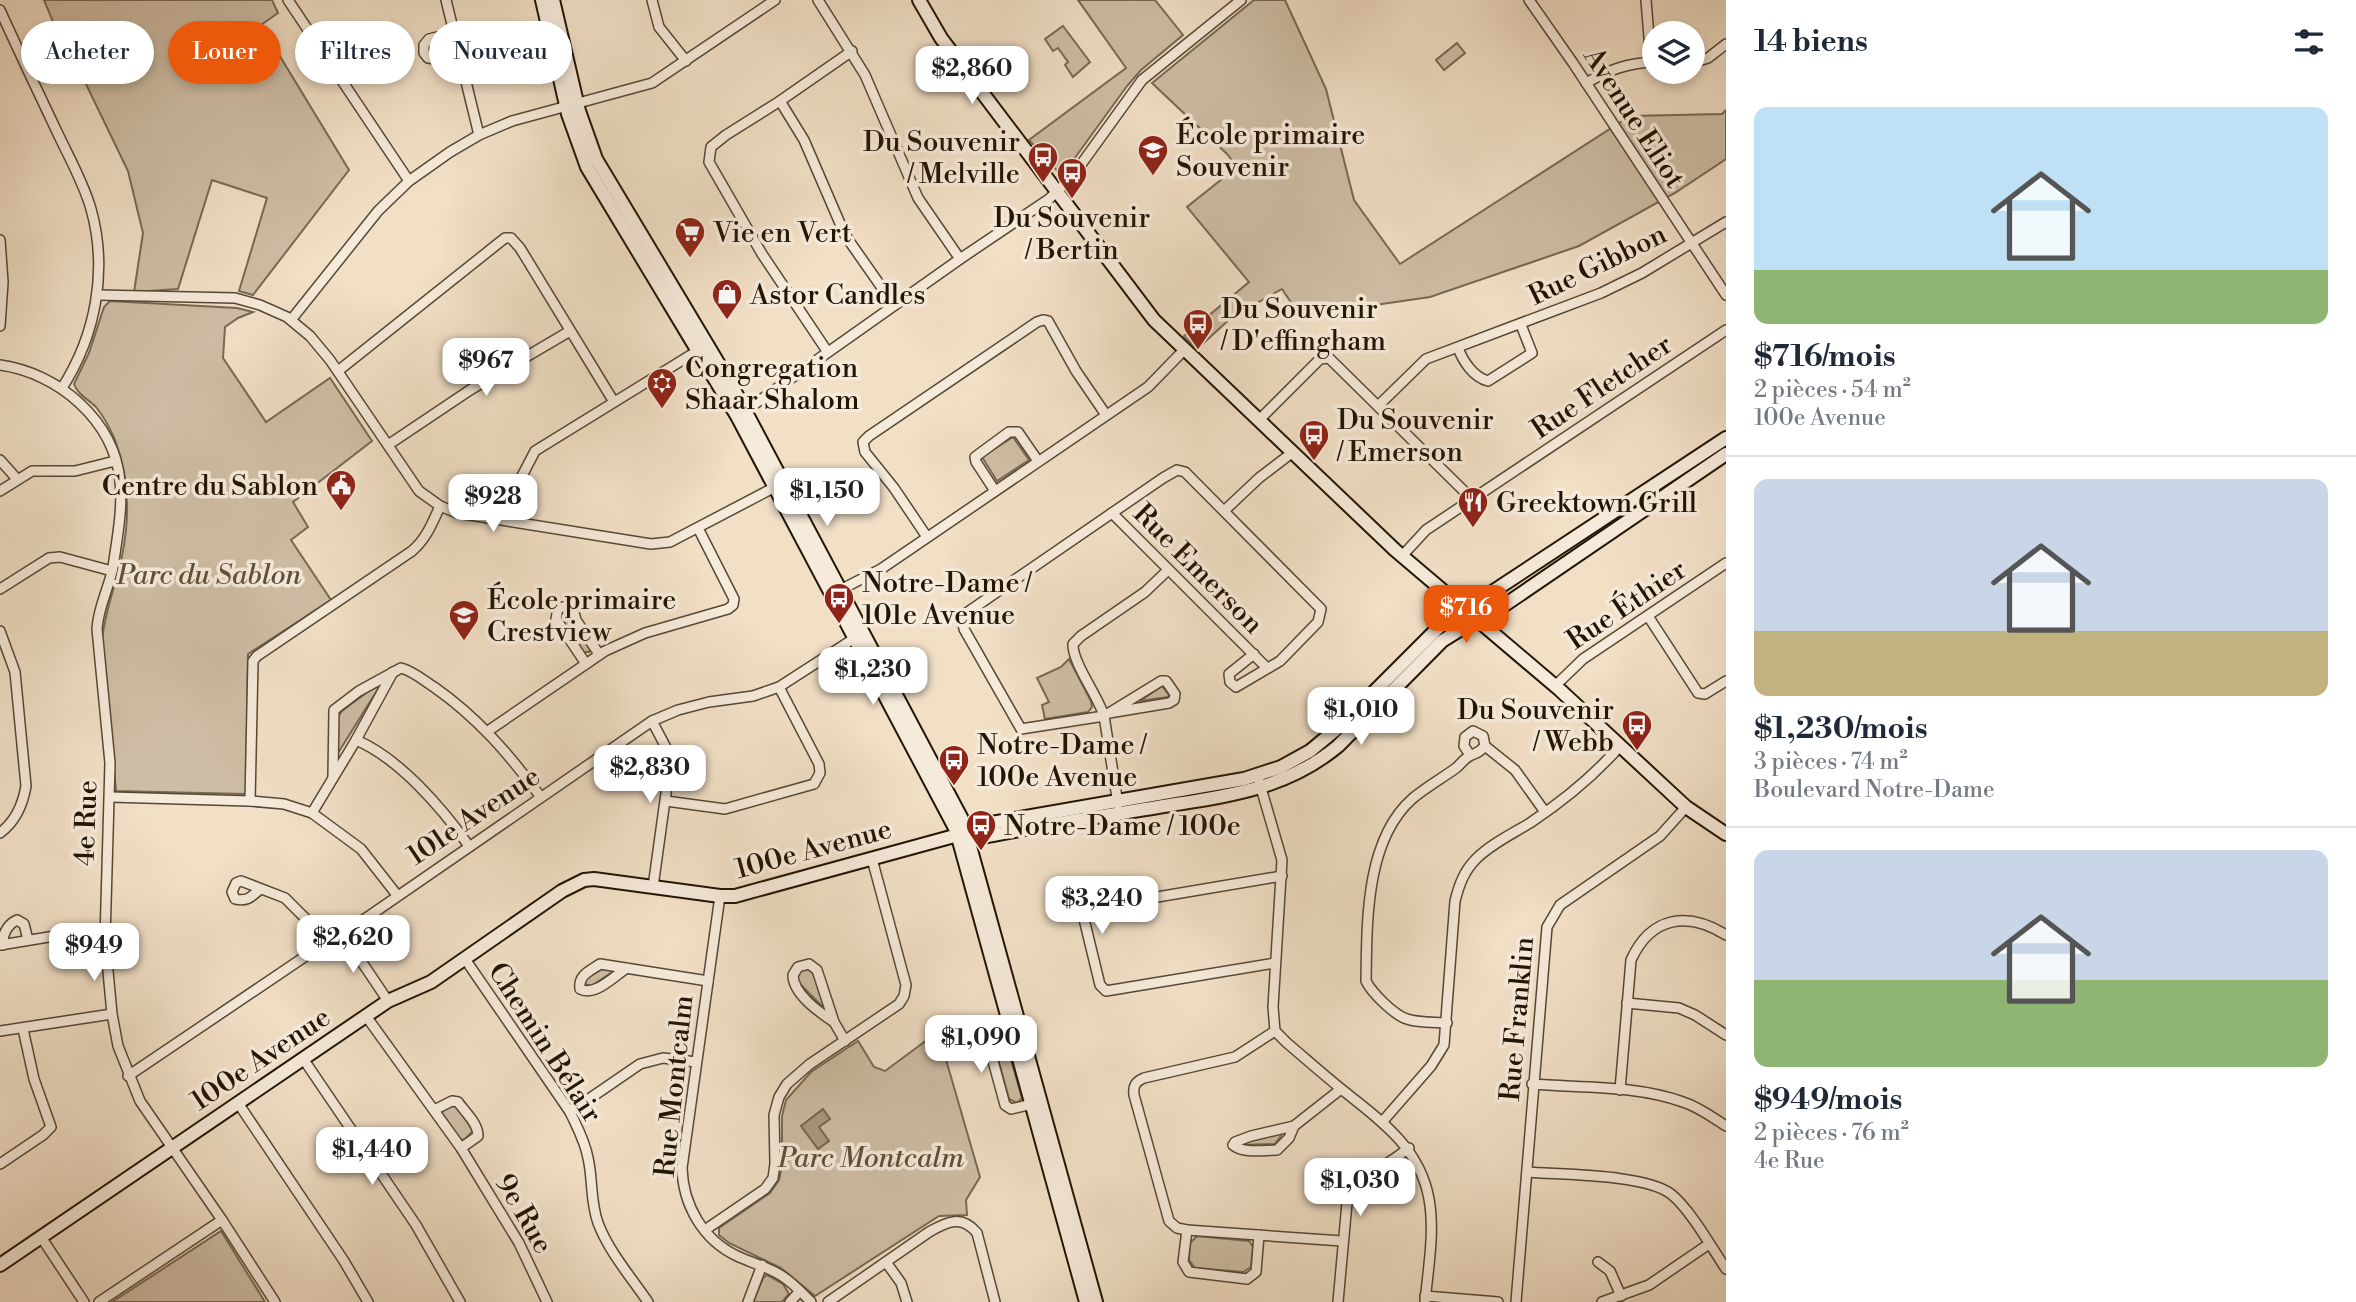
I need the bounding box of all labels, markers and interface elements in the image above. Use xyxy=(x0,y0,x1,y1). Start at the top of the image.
chip: Acheter xyxy=(21,21,154,84)
chip: Louer xyxy=(168,21,281,84)
chip: Filtres xyxy=(295,21,415,84)
chip: Nouveau xyxy=(429,21,572,84)
map controls xyxy=(1642,21,1705,84)
button: layers xyxy=(1642,21,1705,84)
text: 14 biens xyxy=(1754,23,1868,61)
icon: filters xyxy=(2290,23,2328,61)
street label: Avenue Eliot xyxy=(1575,40,1692,195)
pin: $2,860 xyxy=(915,46,1029,106)
text: $2,860 xyxy=(932,55,1012,83)
place label: École primaire Souvenir xyxy=(1176,116,1365,185)
place label: Du Souvenir / Melville xyxy=(863,125,1020,192)
school or university icon: École primaire Souvenir xyxy=(1136,133,1170,177)
bus stop icon: Du Souvenir / Melville xyxy=(1026,140,1060,184)
icon: home xyxy=(1978,153,2104,279)
bus stop icon: Du Souvenir / Bertin xyxy=(1055,156,1089,200)
place label: Du Souvenir / Bertin xyxy=(994,201,1150,268)
supermarket icon: Vie en Vert xyxy=(673,215,707,259)
place label: Vie en Vert xyxy=(712,216,852,251)
street label: Rue Gibbon xyxy=(1523,217,1673,314)
shop icon: Astor Candles xyxy=(710,277,744,321)
place label: Astor Candles xyxy=(749,278,926,313)
place label: Du Souvenir / D'effingham xyxy=(1220,292,1386,359)
bus stop icon: Du Souvenir / D'effingham xyxy=(1181,307,1215,351)
street label: Rue Fletcher xyxy=(1525,327,1679,447)
pin: $967 xyxy=(445,338,527,398)
text: $716/mois xyxy=(1754,338,1896,376)
text: $967 xyxy=(458,347,514,375)
place label: Congregation Shaar Shalom xyxy=(685,351,859,418)
synagogue icon: Congregation Shaar Shalom xyxy=(645,366,679,410)
text: 2 pièces · 54 m² xyxy=(1754,376,1911,404)
place label: Du Souvenir / Emerson xyxy=(1336,403,1494,470)
text: 100e Avenue xyxy=(1754,404,1886,432)
bus stop icon: Du Souvenir / Emerson xyxy=(1297,418,1331,462)
public building icon: Centre du Sablon xyxy=(324,468,358,512)
pin: $1,150 xyxy=(770,468,884,528)
place label: Centre du Sablon xyxy=(102,469,318,504)
pin: $928 xyxy=(452,475,534,534)
text: $1,150 xyxy=(790,477,864,505)
text: $928 xyxy=(464,483,522,511)
restaurant icon: Greektown Grill xyxy=(1456,485,1490,529)
place label: Greektown Grill xyxy=(1496,486,1697,521)
street label: Rue Emerson xyxy=(1125,497,1271,642)
icon: home xyxy=(1978,525,2104,651)
street label: Rue Éthier xyxy=(1559,551,1693,658)
park label: Parc du Sablon xyxy=(116,558,302,593)
place label: Notre-Dame / 101e Avenue xyxy=(862,566,1032,633)
place label: École primaire Crestview xyxy=(487,581,676,650)
bus stop icon: Notre-Dame / 101e Avenue xyxy=(822,581,856,625)
pin: $716 xyxy=(1425,586,1507,645)
text: $716 xyxy=(1440,594,1492,622)
school or university icon: École primaire Crestview xyxy=(447,598,481,642)
pin: $1,230 xyxy=(816,648,930,707)
text: $1,230 xyxy=(834,656,912,684)
pin: $1,010 xyxy=(1304,688,1418,747)
place label: Du Souvenir / Webb xyxy=(1457,693,1614,760)
text: $1,010 xyxy=(1323,696,1399,724)
bus stop icon: Du Souvenir / Webb xyxy=(1620,708,1654,752)
text: $1,230/mois xyxy=(1754,710,1928,748)
place label: Notre-Dame / 100e Avenue xyxy=(977,728,1147,795)
bus stop icon: Notre-Dame / 100e Avenue xyxy=(937,743,971,787)
pin: $2,830 xyxy=(593,746,707,805)
text: 3 pièces · 74 m² xyxy=(1754,748,1907,776)
text: $2,830 xyxy=(610,754,690,782)
street label: 101e Avenue xyxy=(401,759,547,874)
text: Boulevard Notre-Dame xyxy=(1754,776,1995,804)
street label: 4e Rue xyxy=(68,779,105,867)
bus stop icon: Notre-Dame / 100e xyxy=(964,808,998,852)
place label: Notre-Dame / 100e xyxy=(1004,809,1241,844)
street label: 100e Avenue xyxy=(731,812,895,887)
pin: $3,240 xyxy=(1045,876,1159,936)
text: $3,240 xyxy=(1061,885,1143,913)
icon: home xyxy=(1978,896,2104,1022)
pin: $2,620 xyxy=(296,916,410,975)
pin: $949 xyxy=(53,923,135,983)
text: $2,620 xyxy=(313,924,393,952)
text: $949 xyxy=(65,932,123,960)
street label: Rue Franklin xyxy=(1493,935,1542,1103)
street label: Chemin Bélair xyxy=(480,956,609,1129)
street label: Rue Montcalm xyxy=(648,993,701,1179)
street label: 100e Avenue xyxy=(185,1000,337,1119)
pin: $1,090 xyxy=(924,1016,1038,1075)
text: $1,090 xyxy=(941,1024,1021,1052)
text: $949/mois xyxy=(1754,1081,1902,1119)
text: 2 pièces · 76 m² xyxy=(1754,1119,1909,1147)
pin: $1,440 xyxy=(315,1128,429,1187)
text: $1,440 xyxy=(332,1136,412,1164)
park label: Parc Montcalm xyxy=(777,1141,964,1176)
text: 4e Rue xyxy=(1754,1147,1825,1175)
pin: $1,030 xyxy=(1303,1158,1417,1218)
text: $1,030 xyxy=(1320,1167,1400,1195)
street label: 9e Rue xyxy=(487,1168,560,1260)

